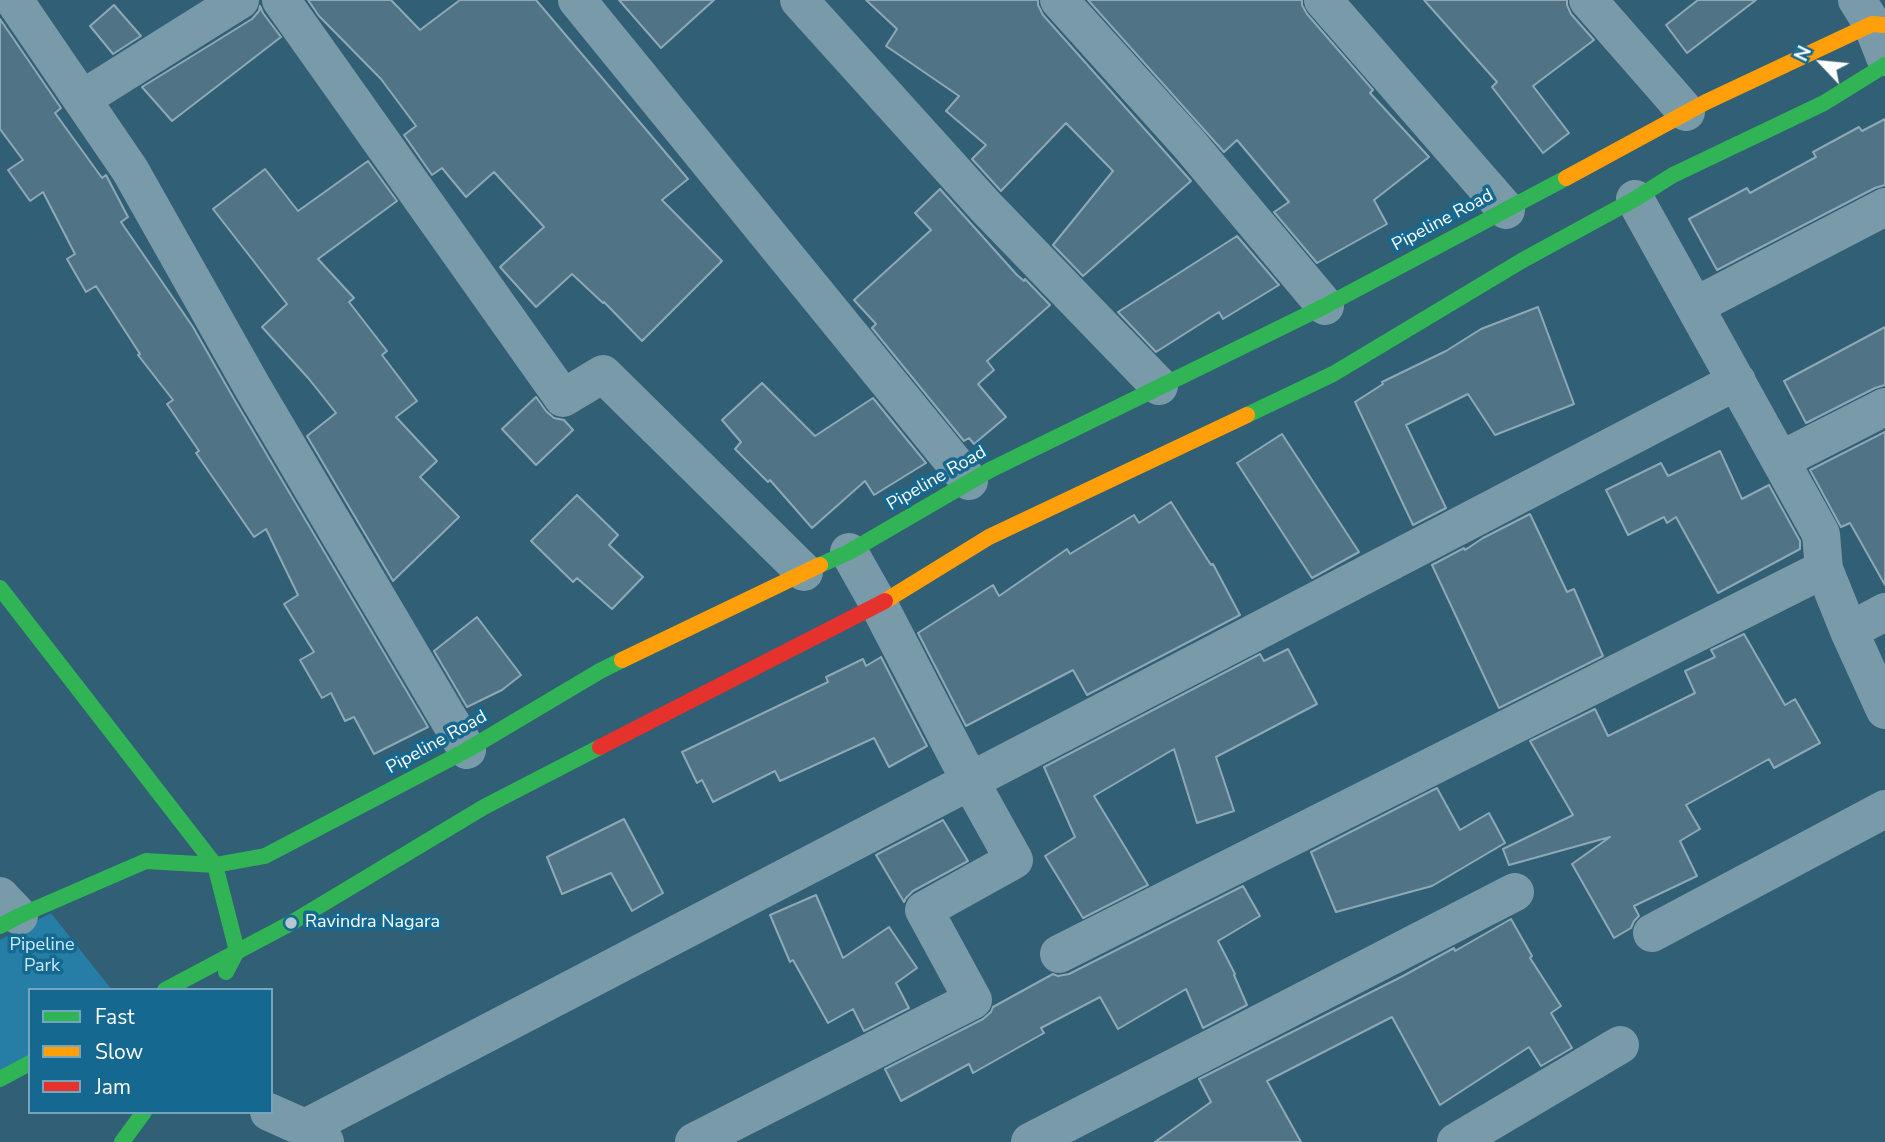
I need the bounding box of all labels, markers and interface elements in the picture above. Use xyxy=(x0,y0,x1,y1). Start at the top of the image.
north arrow xyxy=(1787,28,1857,98)
text: N xyxy=(1788,42,1818,66)
street label: Pipeline Road xyxy=(1389,185,1497,257)
street label: Pipeline Road xyxy=(883,442,991,516)
street label: Pipeline Road xyxy=(383,707,491,779)
place label: Ravindra Nagara xyxy=(305,912,440,934)
marker: Ravindra Nagara xyxy=(283,915,299,931)
park label: Pipeline Park xyxy=(10,935,74,978)
legend xyxy=(28,988,273,1114)
text: Fast xyxy=(95,1003,135,1031)
text: Slow xyxy=(95,1038,143,1066)
text: Jam xyxy=(95,1073,131,1101)

